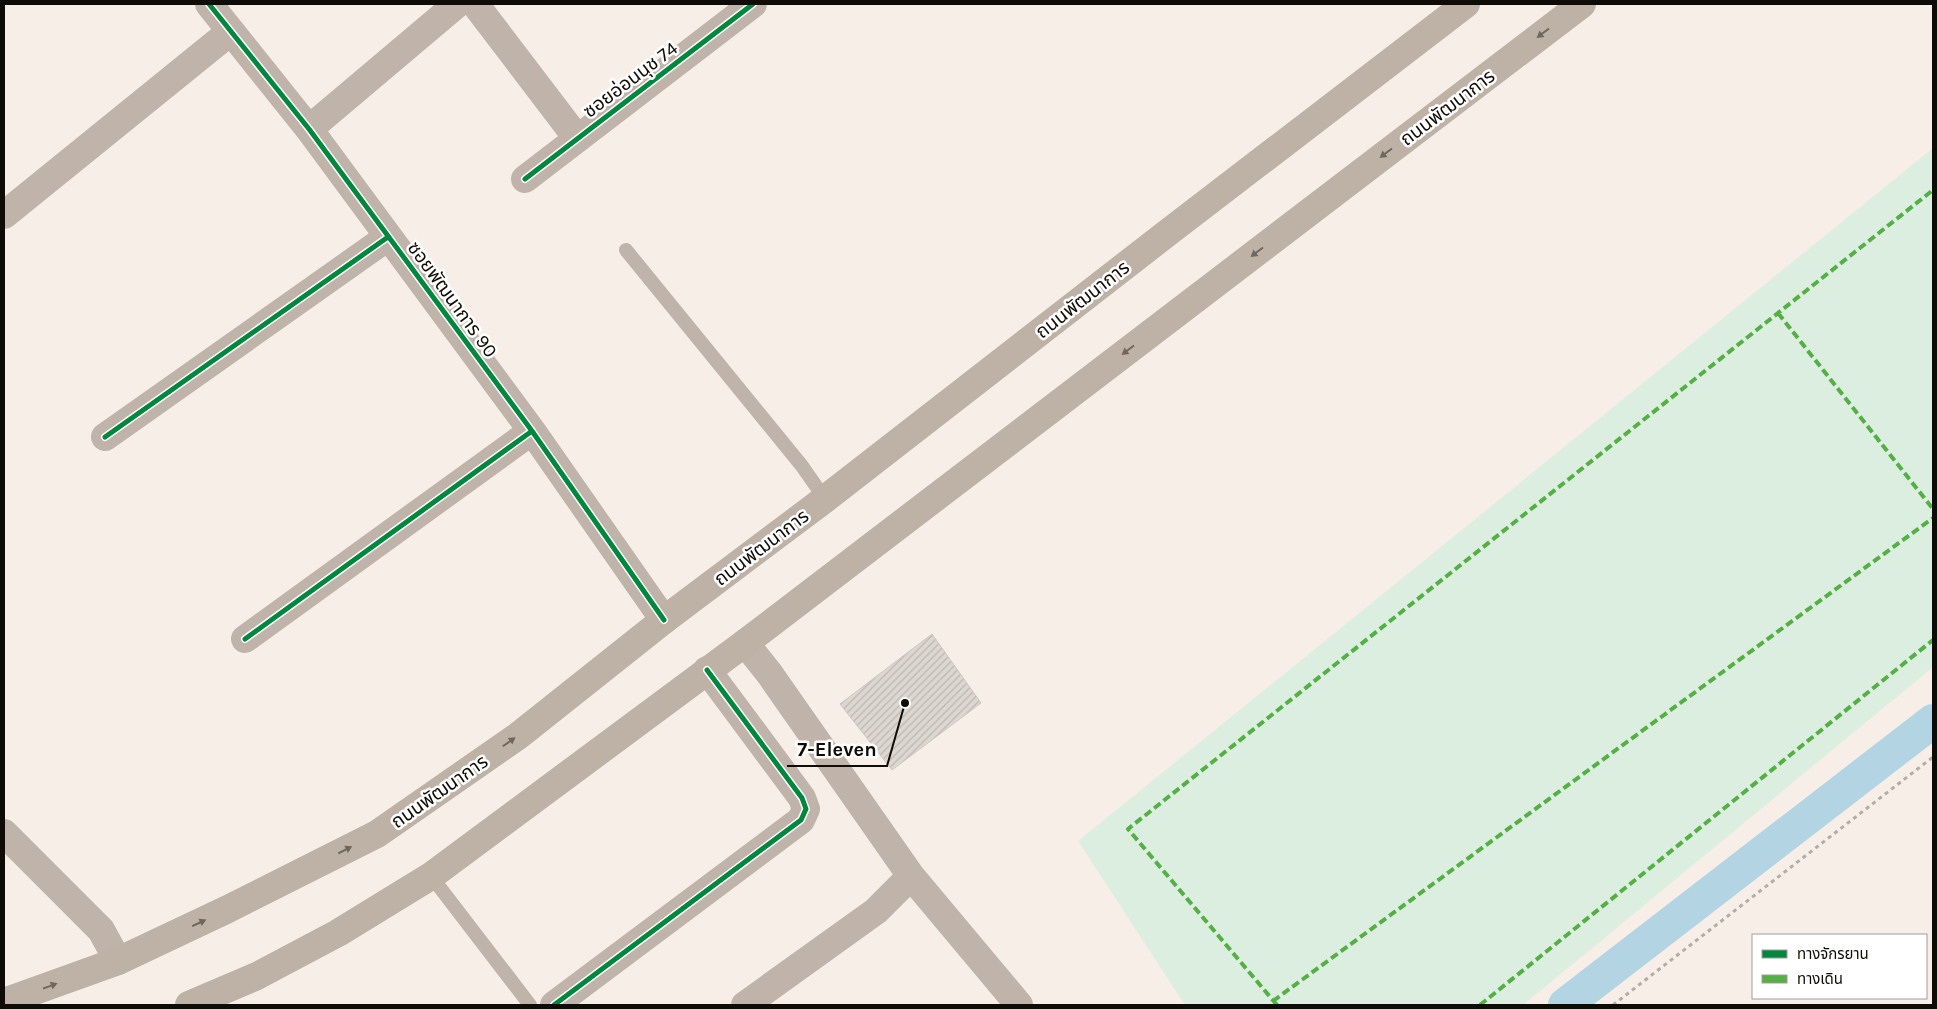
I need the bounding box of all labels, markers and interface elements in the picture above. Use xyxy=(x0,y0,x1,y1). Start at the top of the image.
one-way arrow xyxy=(1537,28,1550,39)
street label: ซอยอ่อนนุช 74 xyxy=(579,36,682,122)
street label: ถนนพัฒนาการ xyxy=(1396,65,1499,151)
one-way arrow xyxy=(1380,148,1393,159)
street label: ซอยพัฒนาการ 90 xyxy=(403,237,502,362)
one-way arrow xyxy=(1250,247,1264,257)
street label: ถนนพัฒนาการ xyxy=(1031,256,1134,343)
one-way arrow xyxy=(1122,345,1135,356)
street label: ถนนพัฒนาการ xyxy=(710,505,813,591)
callout: 7-Eleven xyxy=(787,731,887,766)
one-way arrow xyxy=(502,737,516,747)
text: 7-Eleven xyxy=(797,738,877,761)
street label: ถนนพัฒนาการ xyxy=(387,750,492,833)
one-way arrow xyxy=(338,846,352,854)
one-way arrow xyxy=(192,919,206,927)
legend xyxy=(1752,934,1927,999)
text: ทางจักรยาน xyxy=(1797,945,1869,963)
text: ทางเดิน xyxy=(1797,970,1843,988)
one-way arrow xyxy=(43,982,57,990)

